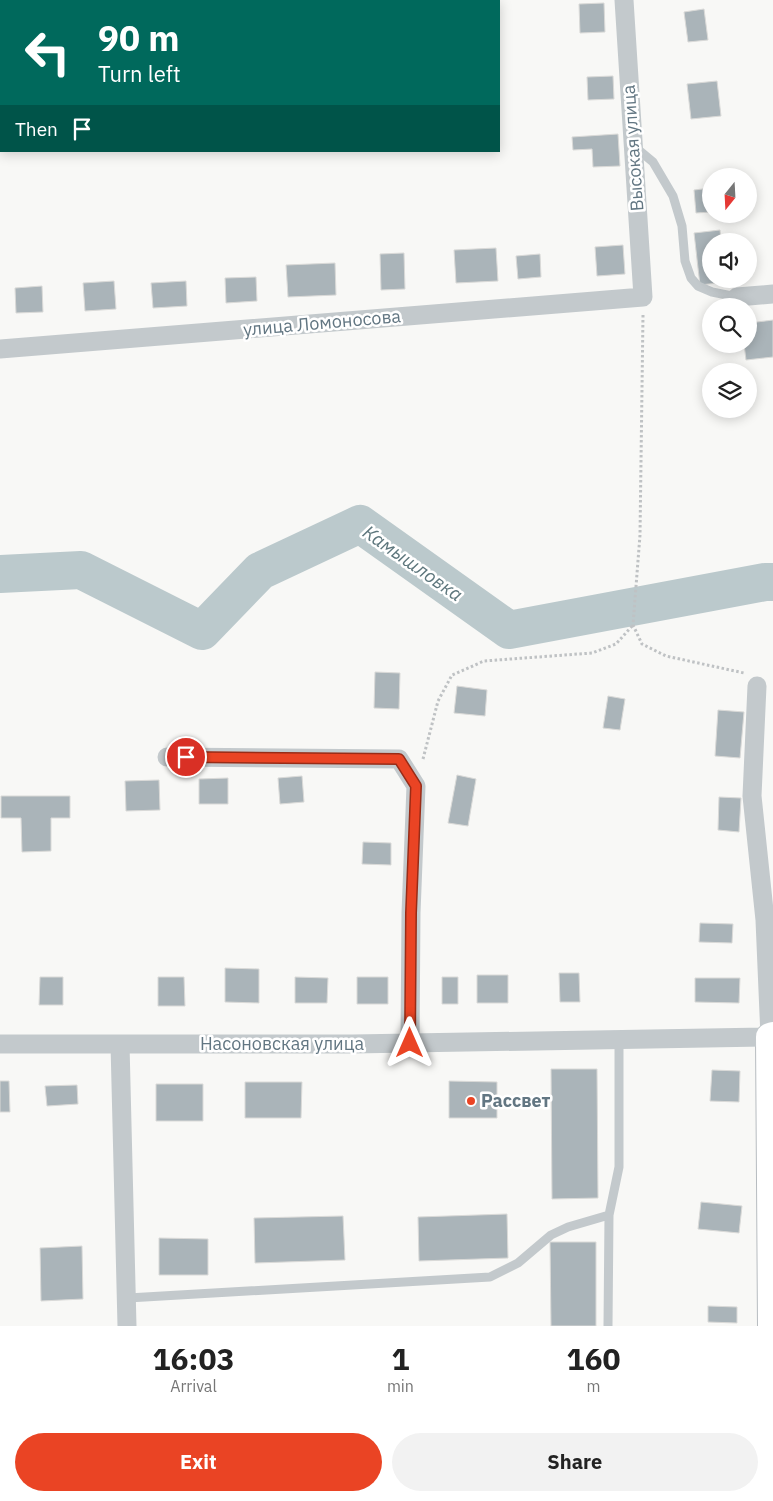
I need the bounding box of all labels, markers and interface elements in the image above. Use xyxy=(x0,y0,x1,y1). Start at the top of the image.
text: 90 m xyxy=(98,15,180,61)
icon: left xyxy=(15,20,80,85)
text: Turn left xyxy=(98,59,181,88)
street label: Высокая улица xyxy=(617,84,648,212)
icon: arrive xyxy=(68,115,96,143)
text: Then xyxy=(15,117,58,141)
north arrow xyxy=(702,168,758,222)
map controls xyxy=(702,168,757,418)
button: sound xyxy=(702,233,757,288)
button: search xyxy=(702,298,757,353)
street label: улица Ломоносова xyxy=(242,304,402,341)
button: layers xyxy=(702,363,757,418)
water label: Камышловка xyxy=(358,520,468,606)
pin xyxy=(165,736,207,778)
icon: arrive xyxy=(172,743,200,771)
position arrow xyxy=(383,1016,435,1068)
street label: Насоновская улица xyxy=(200,1032,364,1055)
place label: Рассвет xyxy=(481,1089,551,1112)
marker: Рассвет xyxy=(465,1095,477,1107)
text: 16:03 xyxy=(153,1339,234,1378)
text: 1 xyxy=(391,1339,409,1378)
text: 160 xyxy=(566,1339,620,1378)
text: Arrival xyxy=(170,1376,217,1396)
text: min xyxy=(387,1376,414,1396)
text: m xyxy=(586,1376,600,1396)
button: Exit xyxy=(15,1433,382,1491)
button: Share xyxy=(392,1433,758,1491)

